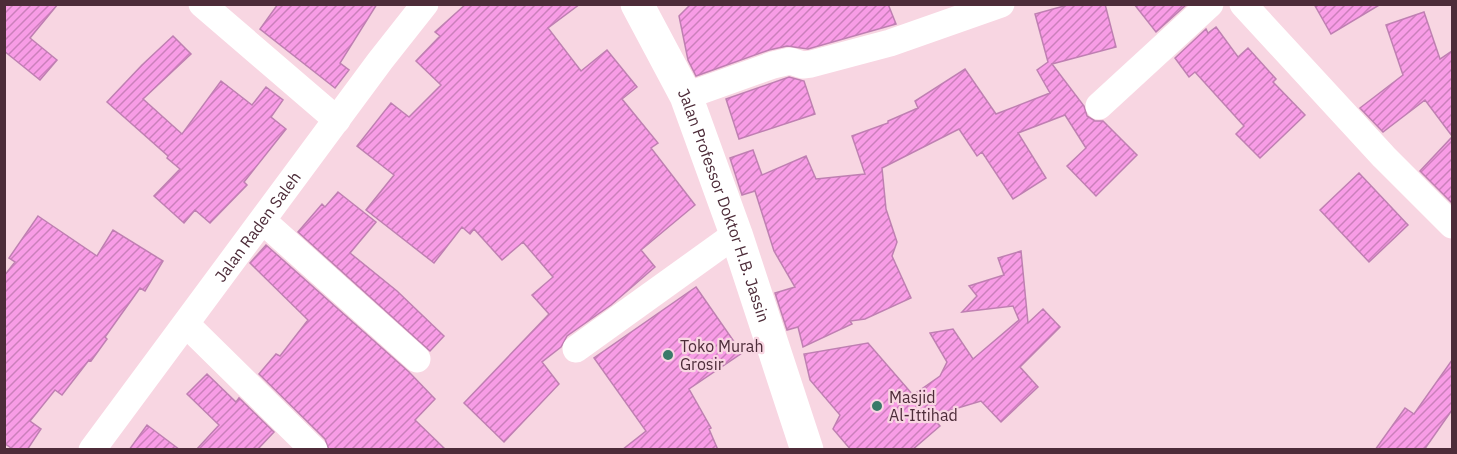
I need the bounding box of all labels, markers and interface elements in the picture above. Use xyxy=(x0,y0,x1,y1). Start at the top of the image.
street label: Jalan Professor Doktor H.B. Jassin xyxy=(674,85,774,325)
street label: Jalan Raden Saleh xyxy=(210,168,305,286)
place label: Toko Murah Grosir xyxy=(680,336,764,374)
marker: Toko Murah Grosir xyxy=(661,348,675,362)
place label: Masjid Al-Ittihad xyxy=(889,387,958,425)
marker: Masjid Al-Ittihad xyxy=(870,399,884,413)

